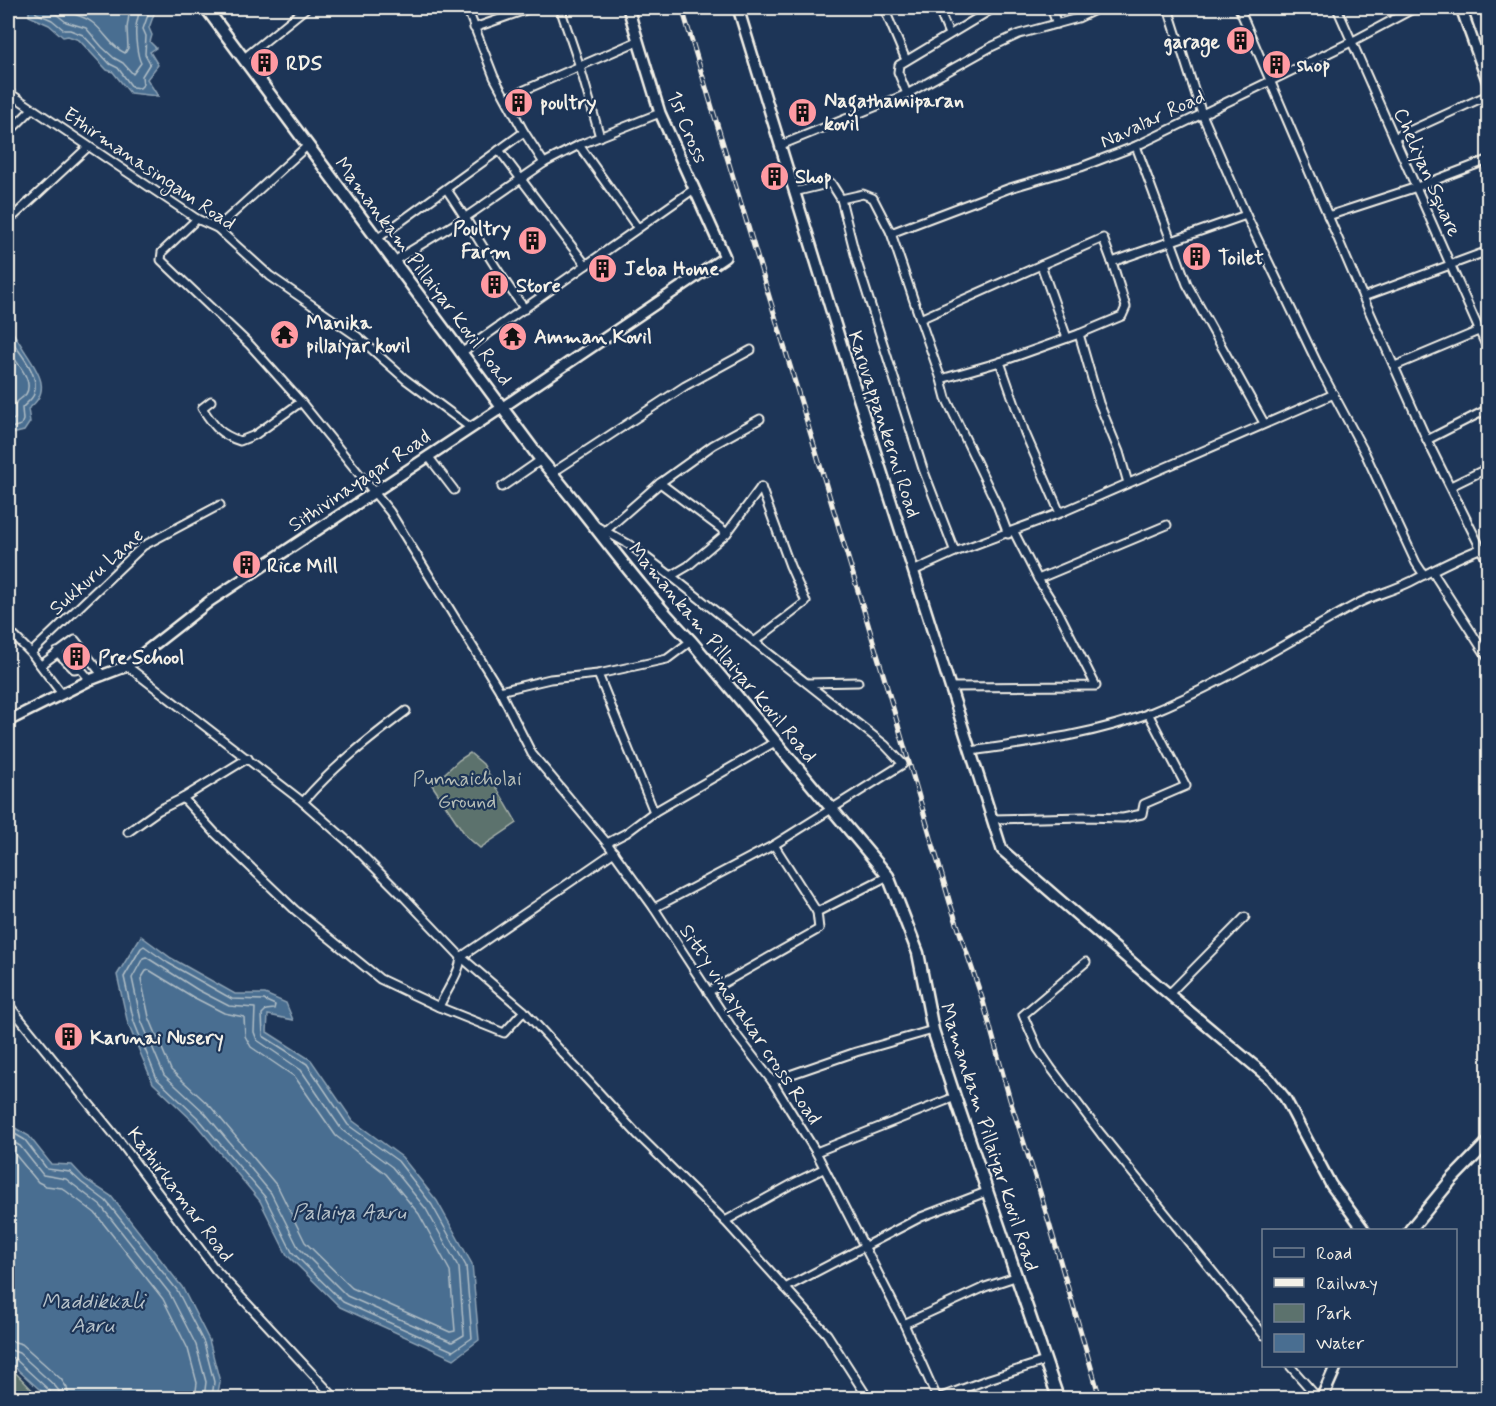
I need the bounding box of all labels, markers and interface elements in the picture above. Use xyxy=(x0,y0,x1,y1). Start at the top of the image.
building icon: garage xyxy=(1225,25,1257,57)
place label: garage xyxy=(1164,29,1221,58)
building icon: RDS xyxy=(249,47,281,79)
building icon: shop xyxy=(1260,48,1292,80)
place label: RDS xyxy=(286,51,323,78)
place label: shop xyxy=(1296,52,1330,79)
street label: Navalar Road xyxy=(1096,83,1210,155)
building icon: poultry xyxy=(503,86,535,118)
street label: 1st Cross xyxy=(660,87,713,168)
place label: Nagathamiparan kovil xyxy=(824,88,964,138)
place label: poultry xyxy=(540,90,597,117)
building icon: Nagathamiparan kovil xyxy=(787,96,819,128)
street label: Ethirmanasingam Road xyxy=(57,101,241,238)
street label: Cheliyan Square xyxy=(1386,104,1467,241)
street label: Mamankam Pillaiyar Kovil Road xyxy=(328,152,518,392)
building icon: Shop xyxy=(758,160,790,192)
place label: Shop xyxy=(795,164,832,191)
place label: Poultry Farm xyxy=(453,216,511,266)
building icon: Poultry Farm xyxy=(516,224,548,256)
building icon: Toilet xyxy=(1181,241,1213,273)
place label: Toilet xyxy=(1218,245,1264,272)
building icon: Jeba Home xyxy=(587,252,619,284)
place label: Jeba Home xyxy=(624,256,719,283)
building icon: Store xyxy=(479,269,511,301)
place label: Store xyxy=(516,273,561,300)
place label: Manika pillaiyar kovil xyxy=(306,310,411,360)
temple icon: Manika pillaiyar kovil xyxy=(269,318,301,350)
temple icon: Amman Kovil xyxy=(497,320,529,352)
place label: Amman Kovil xyxy=(534,324,652,351)
street label: Karuvappankerni Road xyxy=(841,328,927,521)
street label: Sithivinayagar Road xyxy=(283,424,436,539)
street label: Sukkuru Lane xyxy=(44,522,150,622)
street label: Mamankam Pillaiyar Kovil Road xyxy=(621,537,822,769)
building icon: Rice Mill xyxy=(230,549,262,581)
place label: Rice Mill xyxy=(267,553,338,580)
building icon: Pre School xyxy=(61,641,93,673)
place label: Pre School xyxy=(98,645,184,672)
park label: Punnaicholai Ground xyxy=(412,766,522,816)
street label: Sitty vinayakar cross Road xyxy=(672,919,827,1130)
street label: Mamankam Pillaiyar Kovil Road xyxy=(932,1000,1045,1275)
building icon: Karunai Nusery xyxy=(53,1021,85,1053)
place label: Karunai Nusery xyxy=(90,1025,224,1052)
street label: Kathirkamar Road xyxy=(120,1122,240,1268)
water label: Palaiya Aaru xyxy=(292,1199,407,1227)
legend xyxy=(1262,1229,1457,1367)
text: Road xyxy=(1316,1242,1352,1266)
text: Railway xyxy=(1316,1272,1378,1296)
water label: Maddikkali Aaru xyxy=(42,1288,147,1340)
text: Park xyxy=(1316,1302,1352,1326)
text: Water xyxy=(1316,1332,1365,1356)

